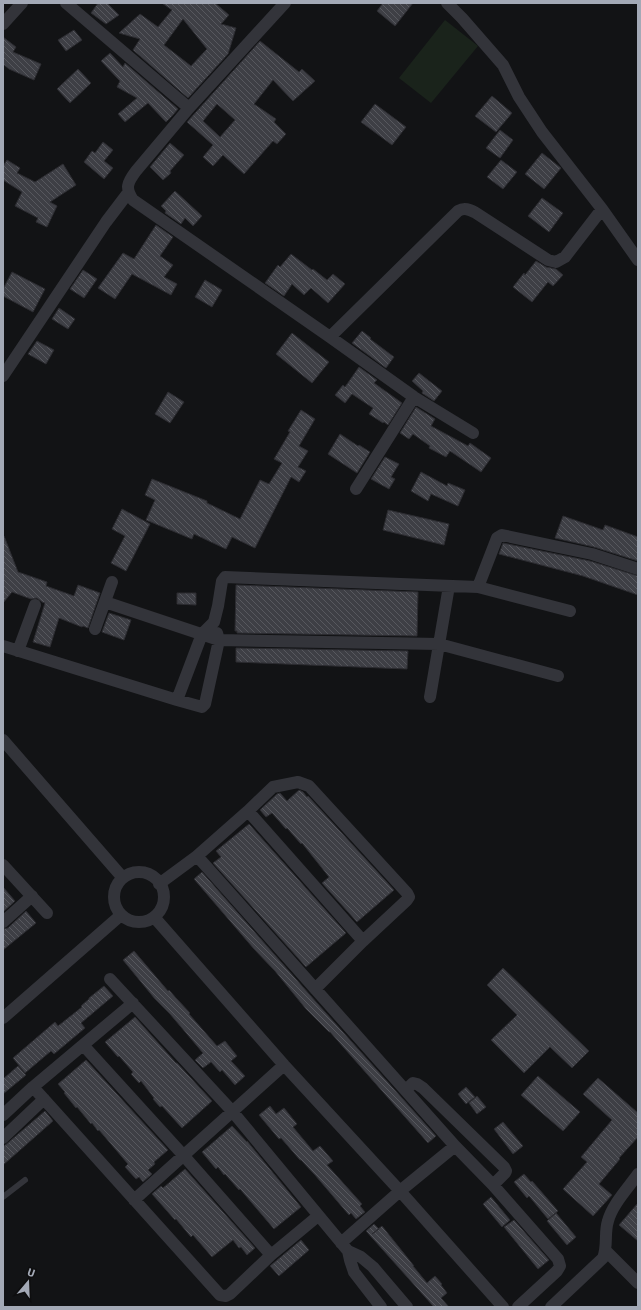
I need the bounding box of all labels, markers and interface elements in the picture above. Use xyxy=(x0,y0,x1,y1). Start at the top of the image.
north arrow xyxy=(8,1262,48,1302)
text: U xyxy=(25,1266,37,1280)

